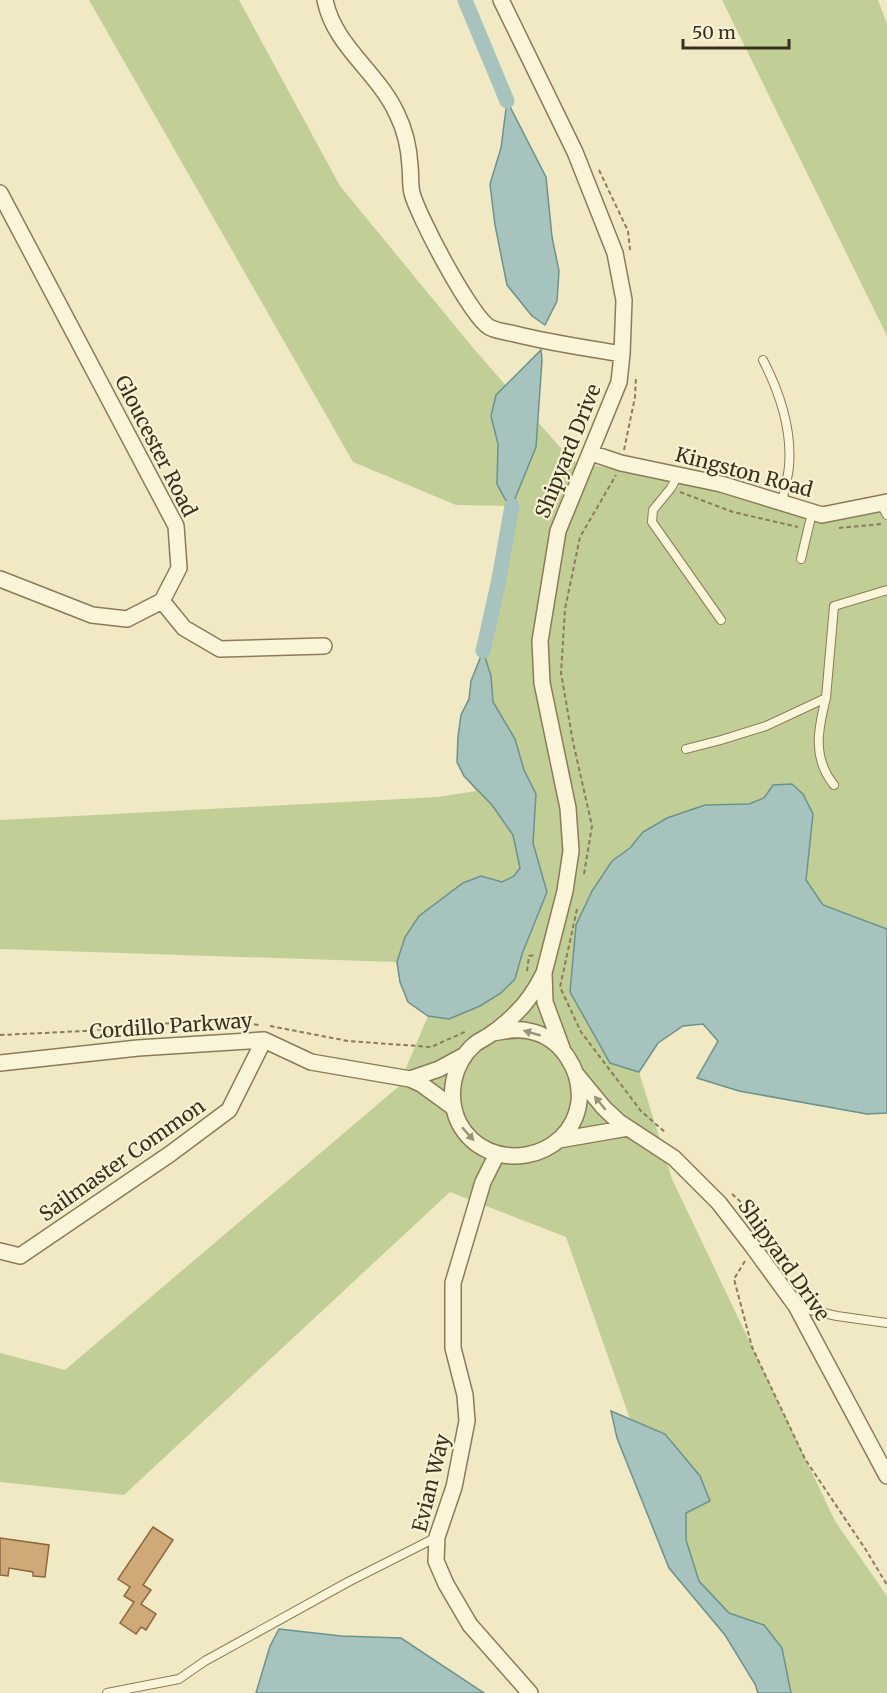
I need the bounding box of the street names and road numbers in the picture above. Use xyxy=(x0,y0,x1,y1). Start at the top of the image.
street label: Gloucester Road xyxy=(110,371,203,521)
street label: Shipyard Drive xyxy=(529,380,606,522)
street label: Kingston Road xyxy=(673,441,816,502)
street label: Cordillo Parkway xyxy=(89,1007,254,1044)
street label: Sailmaster Common xyxy=(34,1093,209,1226)
street label: Shipyard Drive xyxy=(733,1194,836,1325)
street label: Evian Way xyxy=(406,1431,455,1534)

